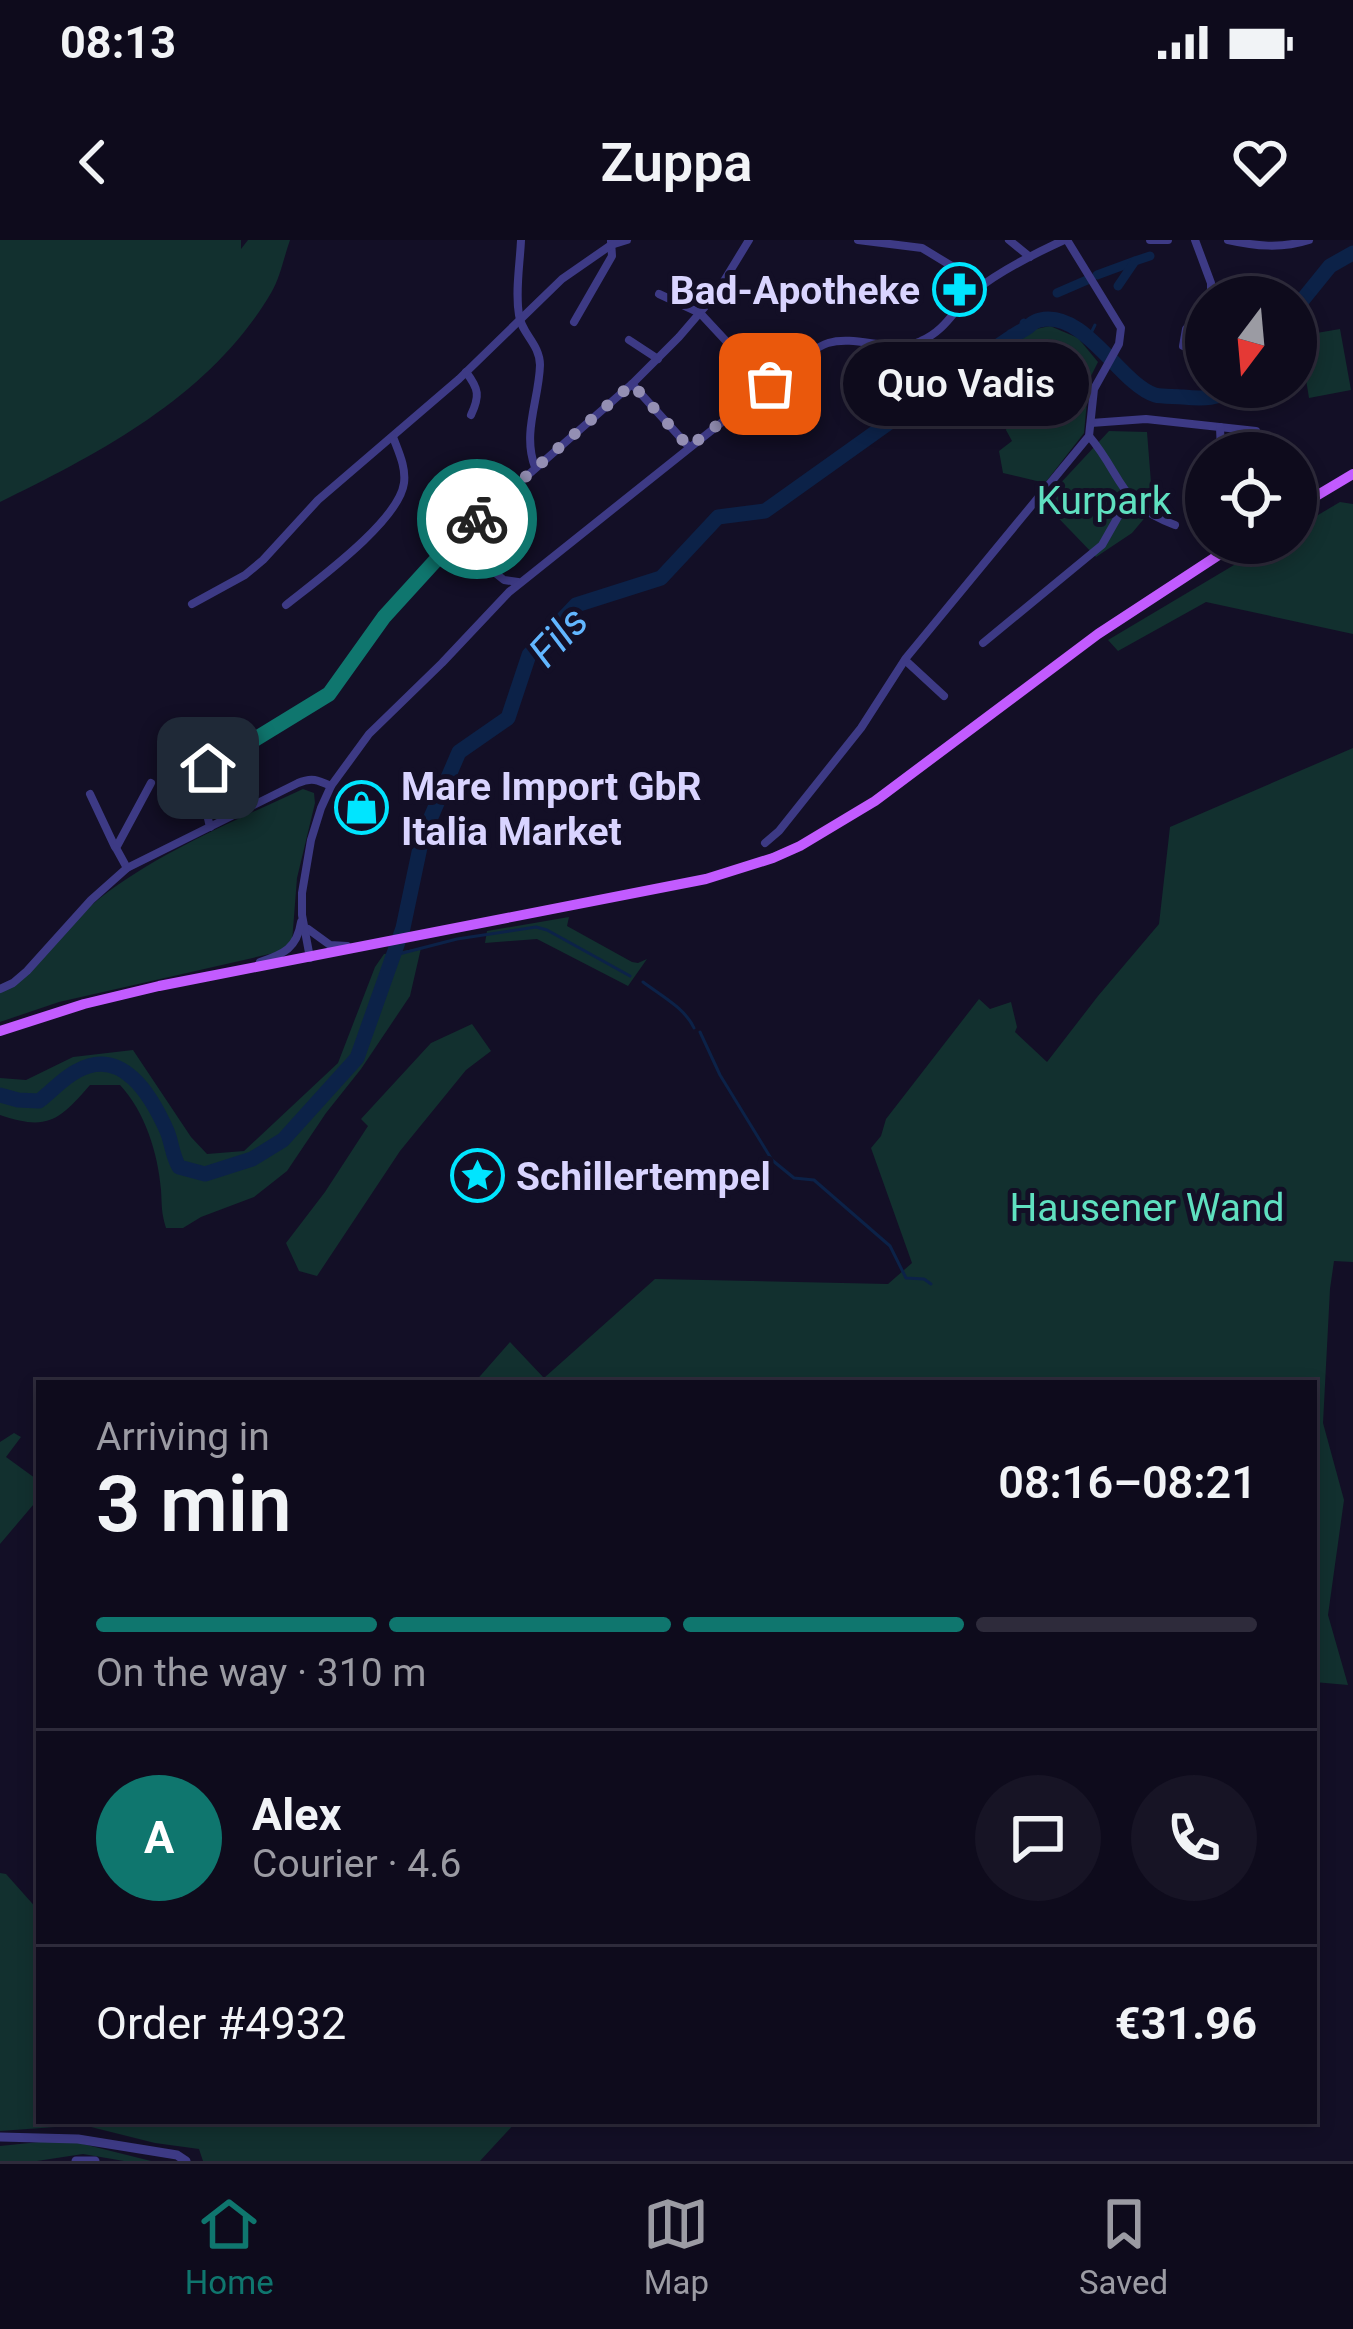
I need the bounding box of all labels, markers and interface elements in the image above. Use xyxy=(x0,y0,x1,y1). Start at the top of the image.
text: 08:13 xyxy=(60,16,176,69)
icon: back xyxy=(60,129,126,195)
icon: heart xyxy=(1227,129,1293,195)
text: Zuppa xyxy=(600,131,753,194)
pharmacy icon: Bad-Apotheke xyxy=(931,262,987,318)
place label: Bad-Apotheke xyxy=(670,268,920,314)
north arrow xyxy=(1185,276,1317,408)
map controls xyxy=(1185,276,1317,564)
pin xyxy=(719,333,821,435)
callout: Quo Vadis xyxy=(842,342,1088,426)
icon: bag xyxy=(737,351,803,417)
text: Quo Vadis xyxy=(877,361,1055,407)
button: locate xyxy=(1185,432,1317,564)
courier xyxy=(417,459,537,579)
park label: Kurpark xyxy=(1037,478,1172,524)
icon: bike xyxy=(444,486,510,552)
water label: Fils xyxy=(519,596,598,676)
pin xyxy=(157,717,259,819)
icon: home xyxy=(175,735,241,801)
place label: Mare Import GbR Italia Market xyxy=(401,764,701,855)
shop icon: Mare Import GbR Italia Market xyxy=(334,780,390,836)
place icon: Schillertempel xyxy=(449,1148,505,1204)
place label: Schillertempel xyxy=(516,1154,771,1200)
park label: Hausener Wand xyxy=(1009,1185,1285,1231)
text: Arriving in xyxy=(96,1414,270,1460)
text: 08:16–08:21 xyxy=(998,1456,1257,1509)
text: 3 min xyxy=(96,1459,292,1550)
text: On the way · 310 m xyxy=(96,1650,427,1696)
button: chat xyxy=(975,1775,1101,1901)
button: phone xyxy=(1131,1775,1257,1901)
text: Alex xyxy=(252,1788,341,1841)
text: A xyxy=(144,1811,174,1864)
text: Courier · 4.6 xyxy=(252,1841,461,1887)
text: Order #4932 xyxy=(96,1997,346,2050)
text: €31.96 xyxy=(1115,1997,1257,2050)
tab: Home xyxy=(185,2191,274,2302)
tab: Map xyxy=(643,2191,709,2302)
tab: Saved xyxy=(1079,2191,1168,2302)

